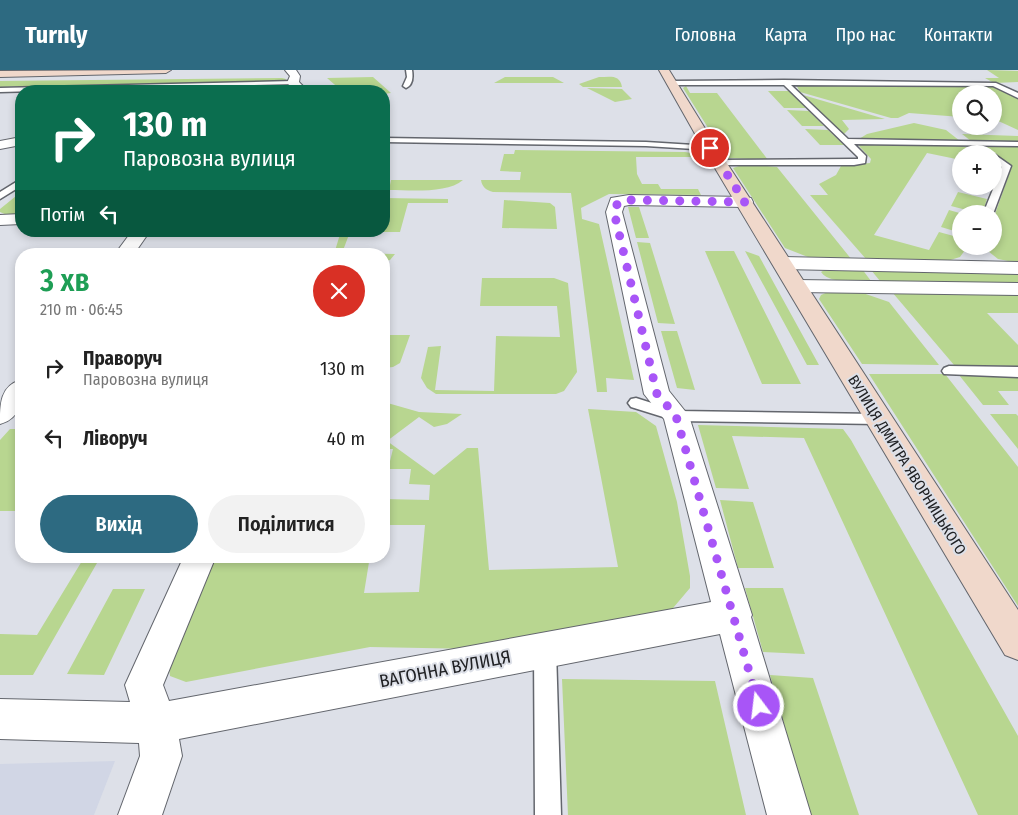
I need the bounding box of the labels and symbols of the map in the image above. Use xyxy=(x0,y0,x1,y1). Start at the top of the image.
pin xyxy=(689,127,731,169)
street label: ВУЛИЦЯ ДМИТРА ЯВОРНИЦЬКОГО xyxy=(844,372,970,558)
street label: ВАГОННА ВУЛИЦЯ xyxy=(377,645,513,693)
position arrow xyxy=(732,679,784,731)

